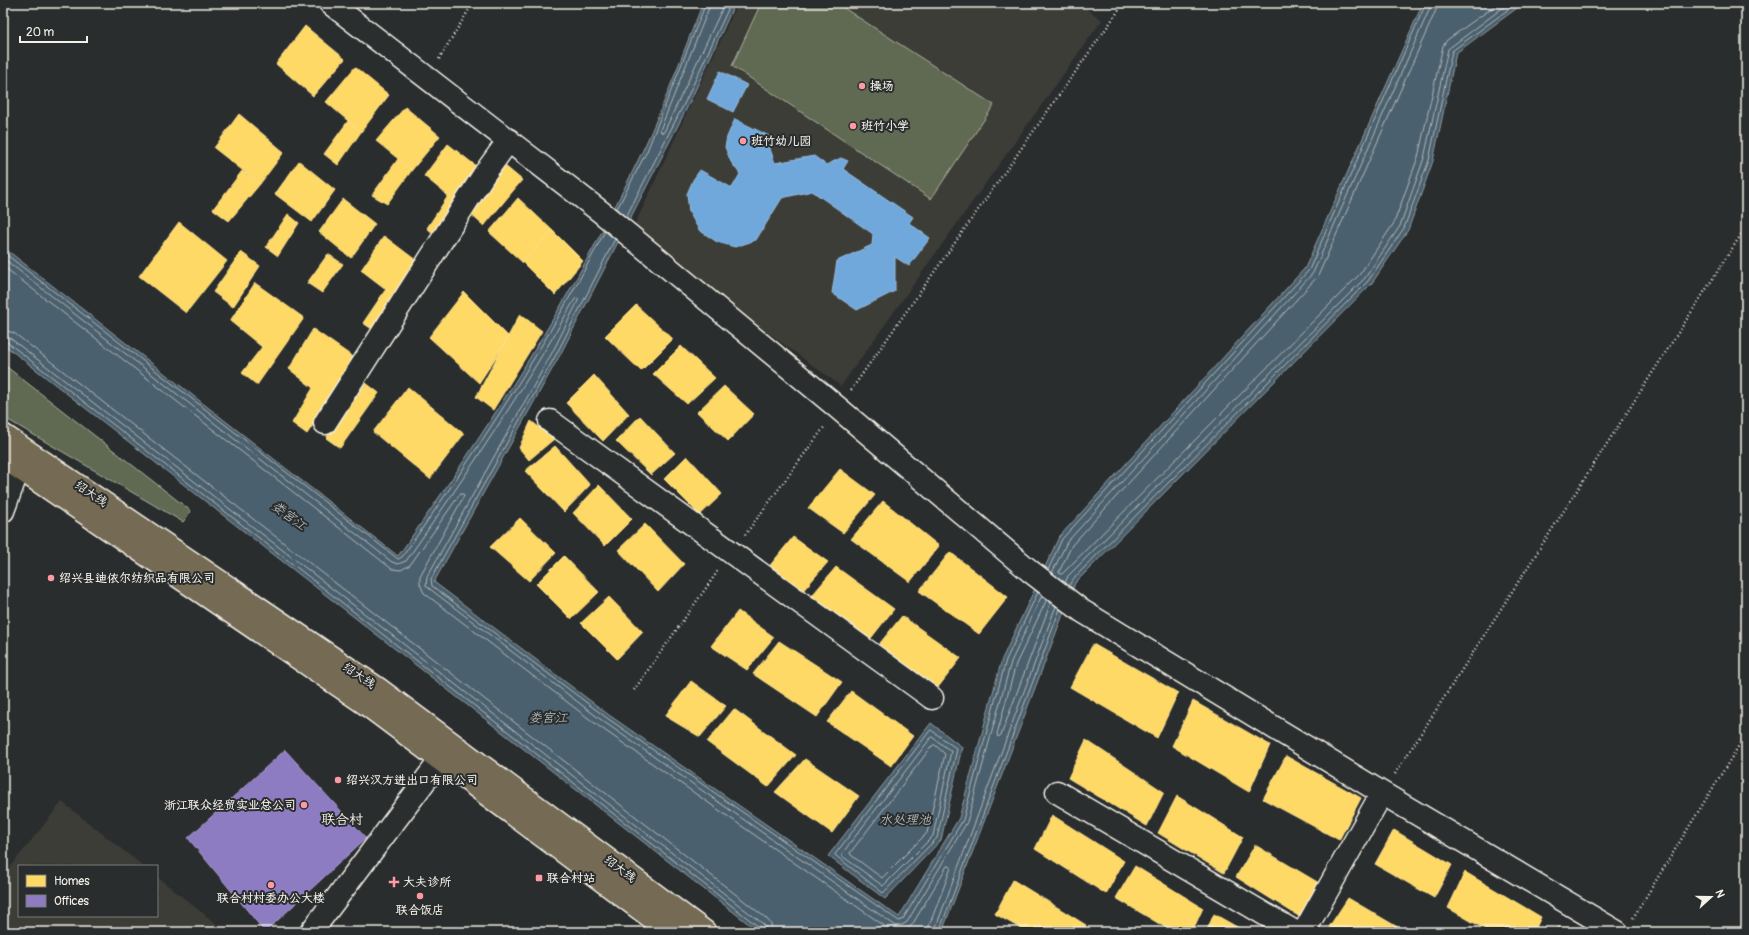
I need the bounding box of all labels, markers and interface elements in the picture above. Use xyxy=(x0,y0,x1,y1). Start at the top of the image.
scale bar xyxy=(20,18,87,44)
text: 20 m xyxy=(26,25,55,40)
place label: 操场 xyxy=(870,79,894,94)
marker: 操场 xyxy=(857,81,867,91)
place label: 班竹小学 xyxy=(861,119,909,134)
marker: 班竹小学 xyxy=(848,121,858,131)
place label: 班竹幼儿园 xyxy=(751,134,811,149)
marker: 班竹幼儿园 xyxy=(738,136,748,146)
street label: 绍大线 xyxy=(72,478,110,510)
water label: 娄宫江 xyxy=(269,498,310,535)
place label: 绍兴县迪依尔纺织品有限公司 xyxy=(59,571,215,586)
marker: 绍兴县迪依尔纺织品有限公司 xyxy=(46,573,56,583)
street label: 绍大线 xyxy=(340,660,378,692)
water label: 娄宫江 xyxy=(528,710,568,726)
place label: 绍兴汉方进出口有限公司 xyxy=(346,773,478,788)
marker: 绍兴汉方进出口有限公司 xyxy=(333,775,343,785)
place label: 浙江联众经贸实业总公司 xyxy=(164,798,296,813)
marker: 浙江联众经贸实业总公司 xyxy=(299,800,309,810)
district label: 联合村 xyxy=(321,811,363,828)
water label: 水处理池 xyxy=(879,812,932,828)
street label: 绍大线 xyxy=(601,852,639,886)
legend xyxy=(18,865,158,917)
place label: 联合村站 xyxy=(546,871,595,886)
marker: 联合村站 xyxy=(534,873,544,883)
text: Homes xyxy=(54,874,90,889)
place label: 大夫诊所 xyxy=(403,875,452,890)
marker: 大夫诊所 xyxy=(388,876,400,888)
north arrow xyxy=(1691,877,1731,917)
marker: 联合村村委办公大楼 xyxy=(266,880,276,890)
text: N xyxy=(1712,888,1727,900)
place label: 联合村村委办公大楼 xyxy=(216,891,325,906)
marker: 联合饭店 xyxy=(415,891,425,901)
text: Offices xyxy=(54,894,90,909)
place label: 联合饭店 xyxy=(395,903,444,918)

